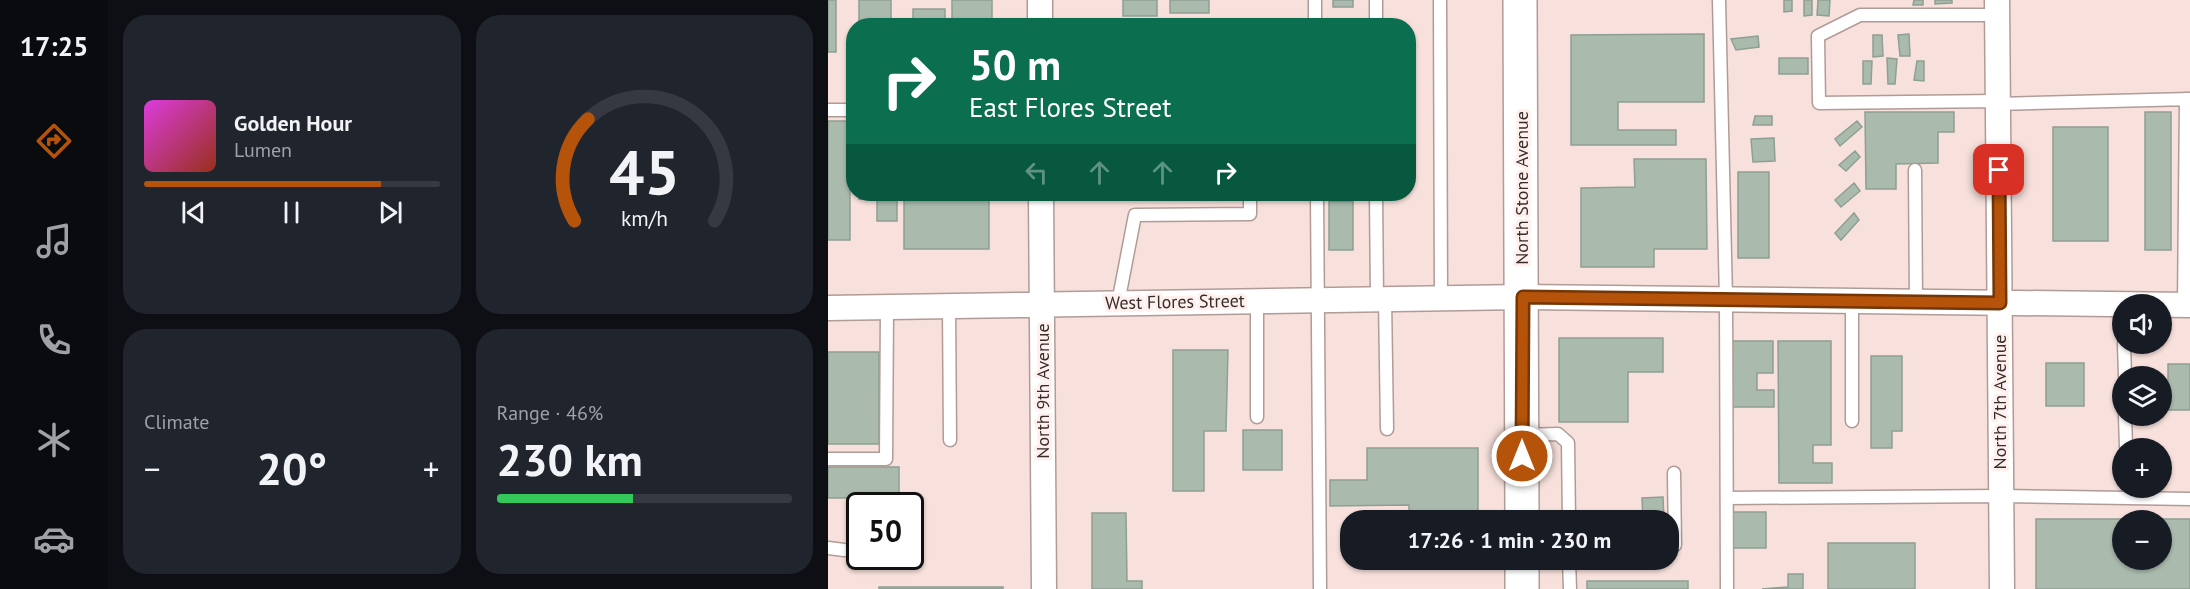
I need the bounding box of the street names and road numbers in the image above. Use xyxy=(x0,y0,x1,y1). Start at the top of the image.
street label: North Stone Avenue xyxy=(1510,111,1533,265)
street label: West Flores Street xyxy=(1105,289,1245,314)
street label: North 9th Avenue xyxy=(1031,323,1054,459)
street label: North 7th Avenue xyxy=(1988,335,2011,469)

